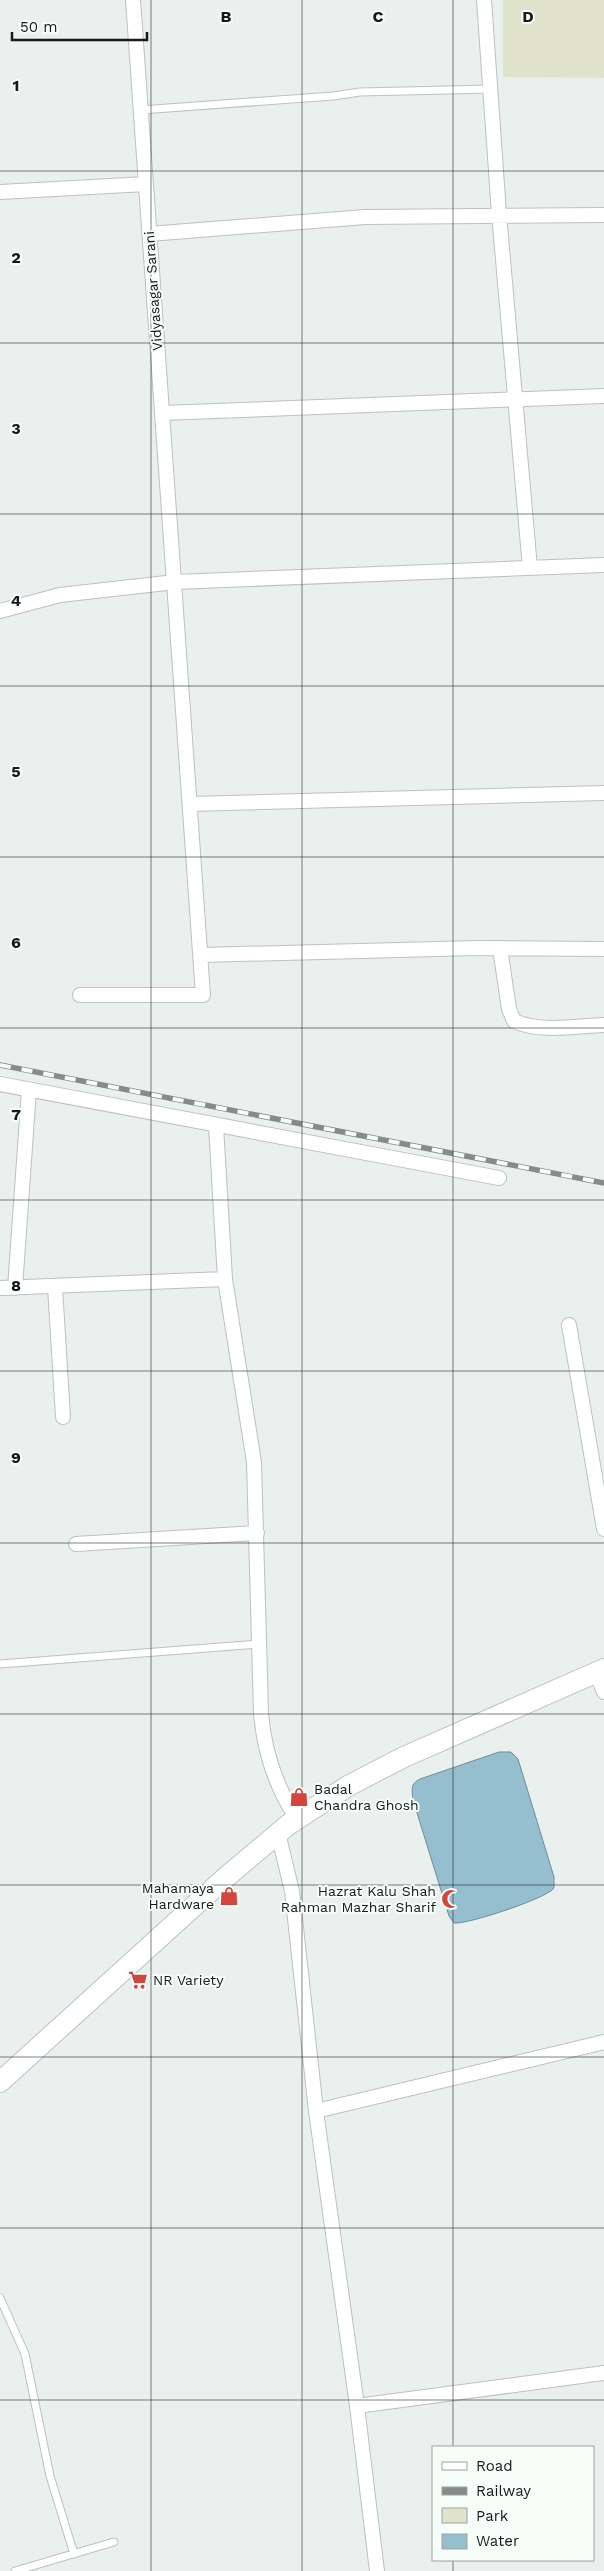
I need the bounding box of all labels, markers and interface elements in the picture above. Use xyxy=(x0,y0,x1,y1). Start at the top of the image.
text: B xyxy=(221,7,232,26)
text: C xyxy=(373,7,384,26)
text: D xyxy=(522,7,534,26)
scale bar xyxy=(12,10,148,42)
text: 50 m xyxy=(20,18,57,36)
text: 1 xyxy=(13,76,19,95)
street label: Vidyasagar Sarani xyxy=(141,231,165,351)
text: 2 xyxy=(11,248,21,267)
text: 3 xyxy=(11,419,21,438)
text: 4 xyxy=(11,591,21,610)
text: 5 xyxy=(11,762,21,781)
text: 6 xyxy=(11,933,21,952)
text: 7 xyxy=(11,1105,21,1124)
text: 8 xyxy=(11,1276,21,1295)
text: 9 xyxy=(11,1448,21,1467)
place label: Badal Chandra Ghosh xyxy=(314,1781,419,1813)
shop icon: Badal Chandra Ghosh xyxy=(288,1786,310,1808)
place label: Mahamaya Hardware xyxy=(142,1880,214,1912)
place label: Hazrat Kalu Shah Rahman Mazhar Sharif xyxy=(281,1883,436,1915)
shop icon: Mahamaya Hardware xyxy=(218,1885,240,1907)
mosque icon: Hazrat Kalu Shah Rahman Mazhar Sharif xyxy=(440,1888,462,1910)
supermarket icon: NR Variety xyxy=(127,1969,149,1991)
place label: NR Variety xyxy=(153,1972,224,1988)
legend xyxy=(432,2446,594,2561)
text: Road xyxy=(476,2457,513,2475)
text: Railway xyxy=(476,2482,531,2500)
text: Park xyxy=(476,2507,509,2525)
text: Water xyxy=(476,2532,519,2550)

